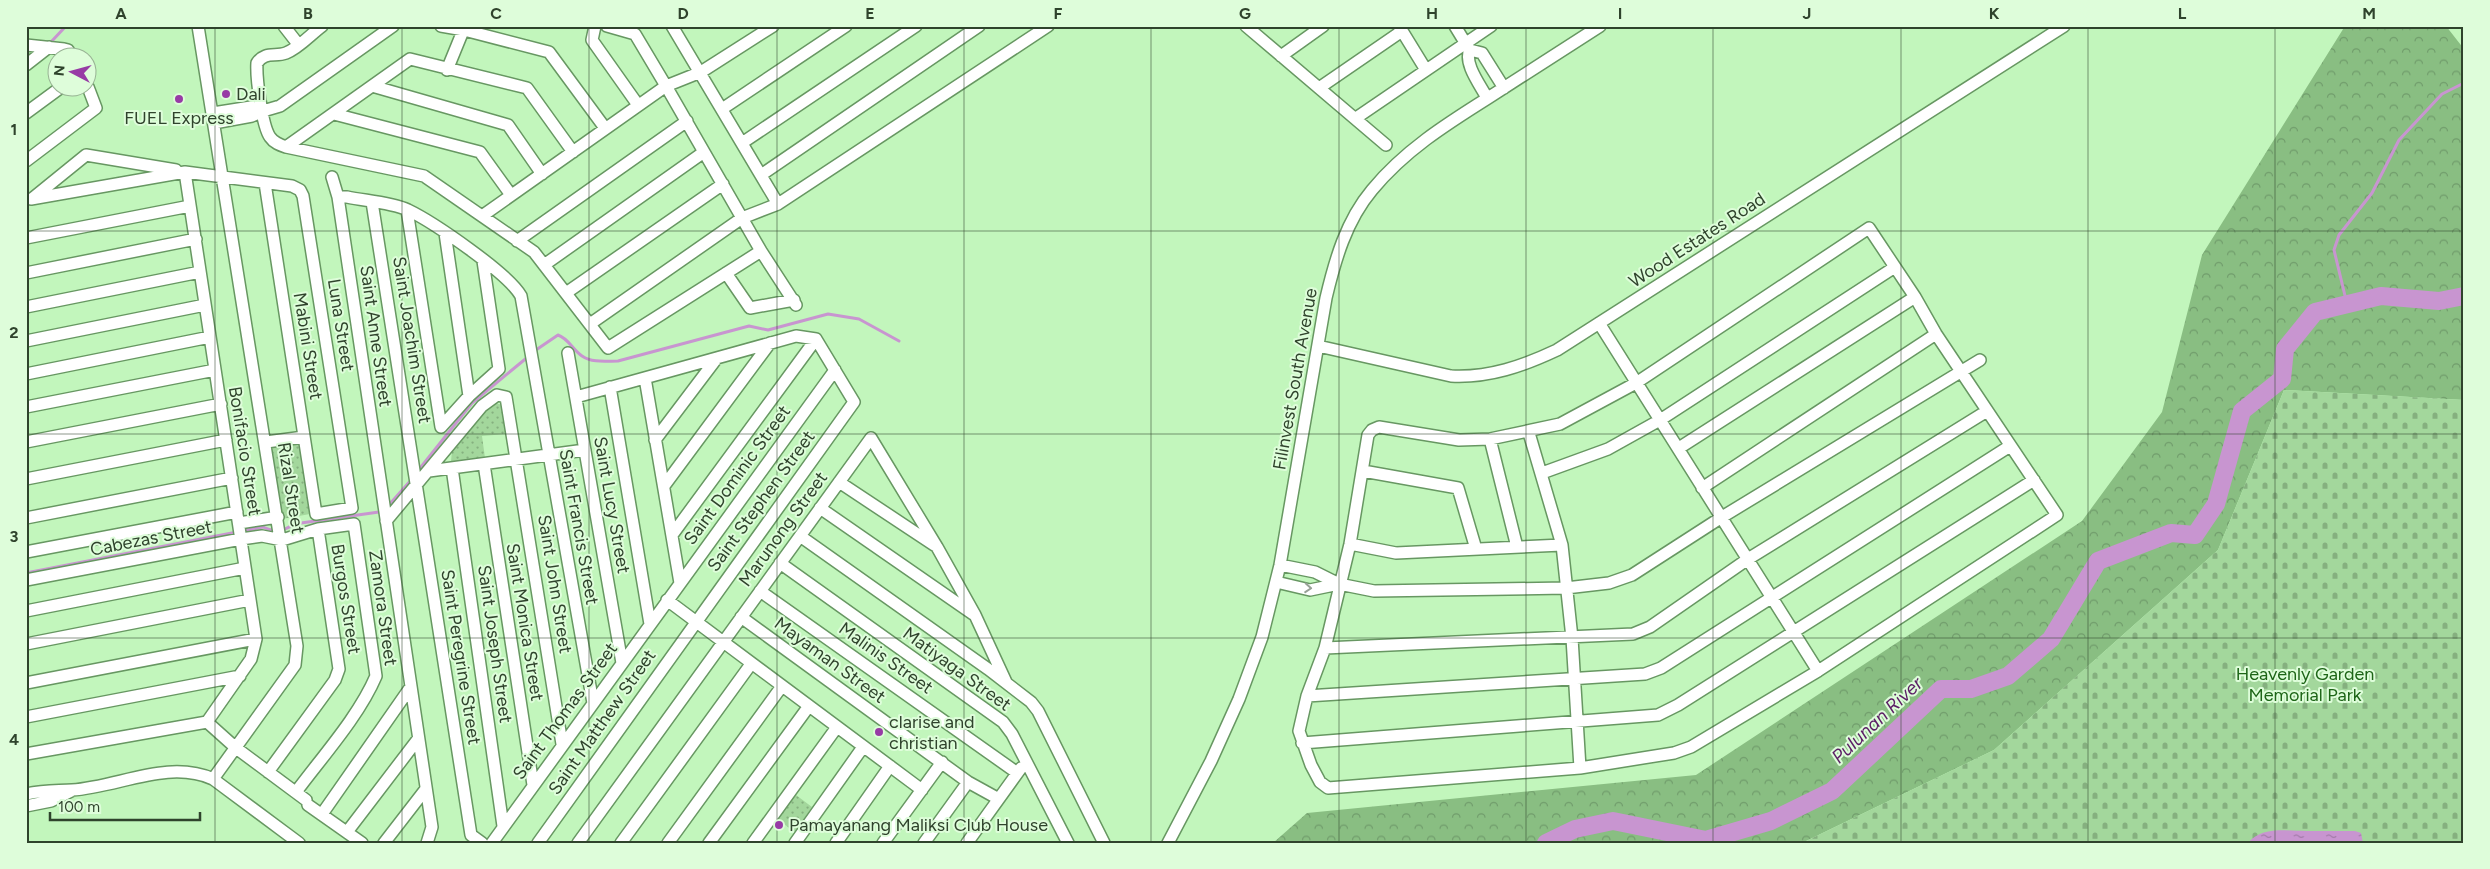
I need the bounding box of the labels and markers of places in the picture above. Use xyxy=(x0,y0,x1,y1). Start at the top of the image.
place label: Dali xyxy=(236,83,266,105)
marker: Dali xyxy=(220,88,232,100)
marker: FUEL Express xyxy=(173,93,185,105)
place label: FUEL Express xyxy=(124,107,234,129)
place label: clarise and christian xyxy=(889,711,975,754)
marker: clarise and christian xyxy=(873,726,885,738)
place label: Pamayanang Maliksi Club House xyxy=(789,814,1048,836)
marker: Pamayanang Maliksi Club House xyxy=(773,819,785,831)

